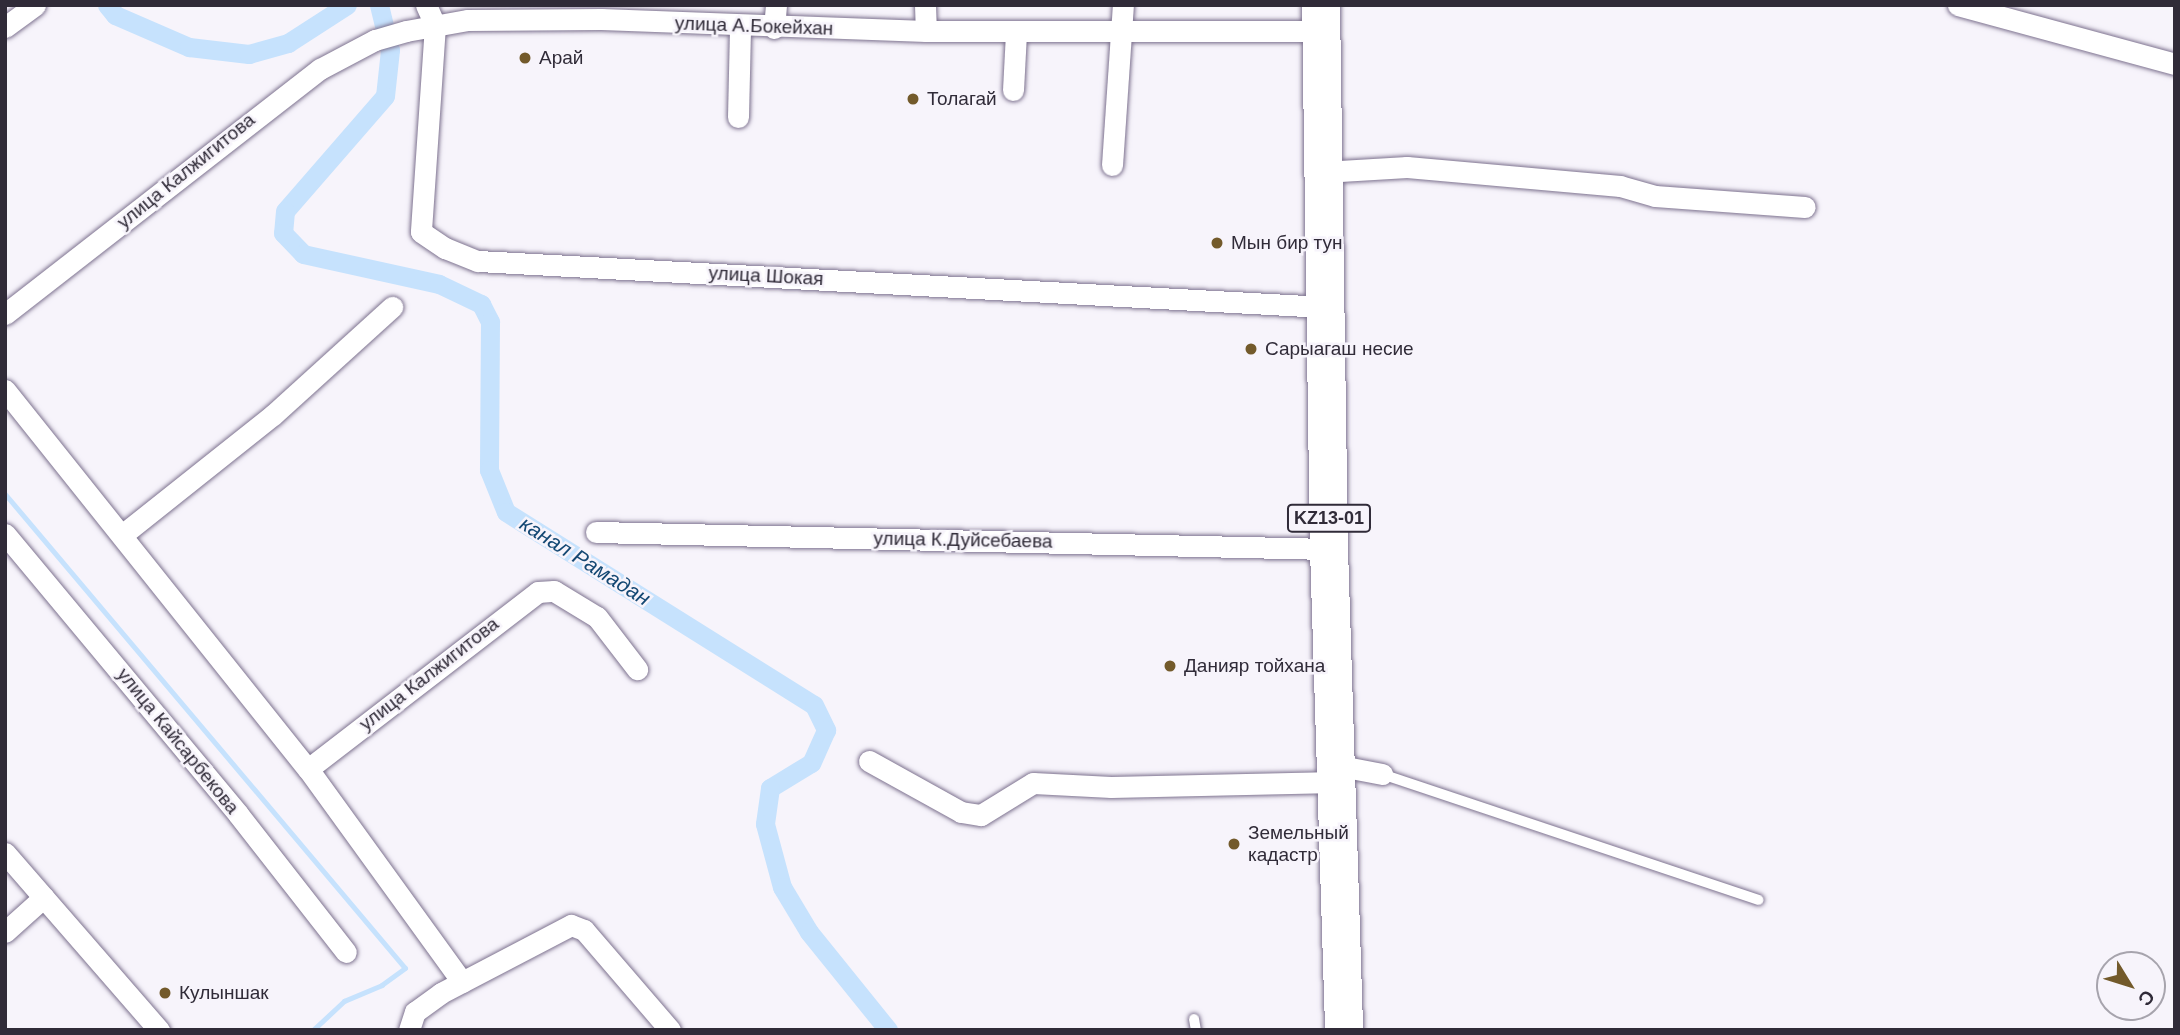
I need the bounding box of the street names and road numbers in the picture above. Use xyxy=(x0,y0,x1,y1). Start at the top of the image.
street label: улица А.Бокейхан xyxy=(674,12,834,40)
street label: улица Калжигитова xyxy=(113,108,259,234)
street label: улица Шокая xyxy=(708,262,824,290)
road number: KZ13-01 xyxy=(1285,504,1373,532)
street label: улица К.Дуйсебаева xyxy=(873,527,1053,553)
street label: улица Калжигитова xyxy=(355,613,503,735)
street label: улица Кайсарбекова xyxy=(112,663,244,819)

